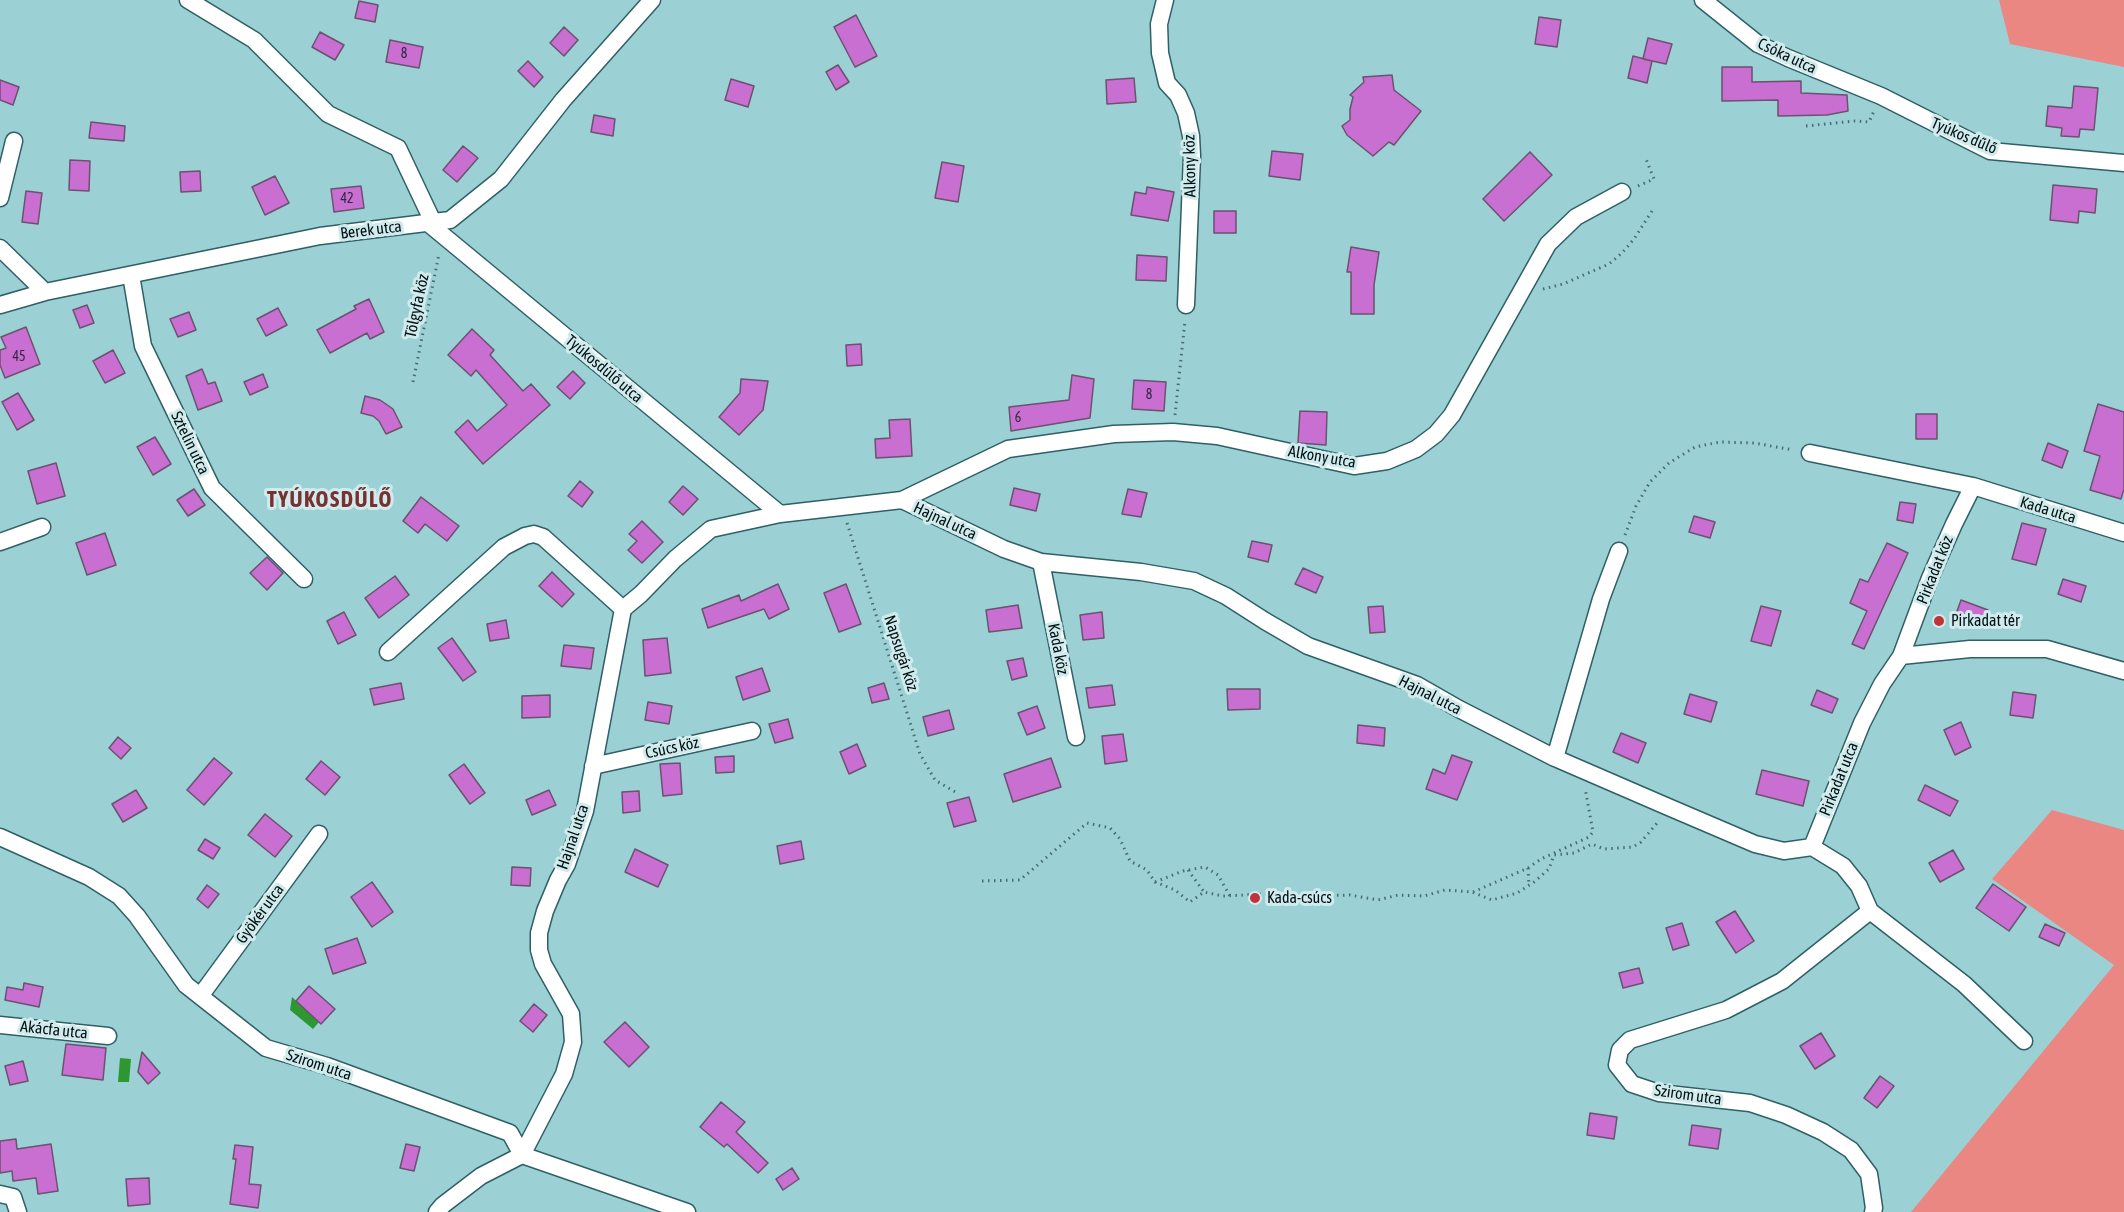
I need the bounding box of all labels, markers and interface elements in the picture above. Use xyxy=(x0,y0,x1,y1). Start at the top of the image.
street label: Csóka utca xyxy=(1755,34,1819,78)
house number: 8 xyxy=(401,46,407,62)
street label: Tyúkos dűlő xyxy=(1928,114,2000,158)
street label: Alkony köz xyxy=(1180,134,1200,198)
house number: 42 xyxy=(340,191,354,207)
street label: Berek utca xyxy=(339,217,403,243)
street label: Tölgyfa köz xyxy=(401,272,433,340)
street label: Tyúkosdűlő utca xyxy=(561,331,647,407)
house number: 45 xyxy=(12,349,26,365)
house number: 8 xyxy=(1146,387,1152,403)
street label: Sztelin utca xyxy=(167,408,213,478)
house number: 6 xyxy=(1015,410,1021,426)
street label: Alkony utca xyxy=(1287,442,1357,472)
district label: TYÚKOSDŰLŐ xyxy=(267,487,393,513)
street label: Kada utca xyxy=(2018,492,2078,528)
street label: Hajnal utca xyxy=(910,498,980,544)
street label: Pirkadat köz xyxy=(1913,533,1957,607)
place label: Pirkadat tér xyxy=(1951,611,2020,631)
street label: Napsugár köz xyxy=(880,613,922,693)
marker: Pirkadat tér xyxy=(1932,614,1946,628)
street label: Kada köz xyxy=(1044,622,1072,676)
street label: Hajnal utca xyxy=(1396,671,1464,719)
street label: Csúcs köz xyxy=(644,733,700,763)
street label: Pirkadat utca xyxy=(1816,739,1862,819)
street label: Hajnal utca xyxy=(553,802,593,872)
street label: Gyökér utca xyxy=(232,881,288,947)
place label: Kada-csúcs xyxy=(1267,888,1332,908)
marker: Kada-csúcs xyxy=(1248,891,1262,905)
street label: Akácfa utca xyxy=(19,1017,89,1043)
street label: Szirom utca xyxy=(284,1045,354,1085)
street label: Szirom utca xyxy=(1653,1081,1723,1109)

